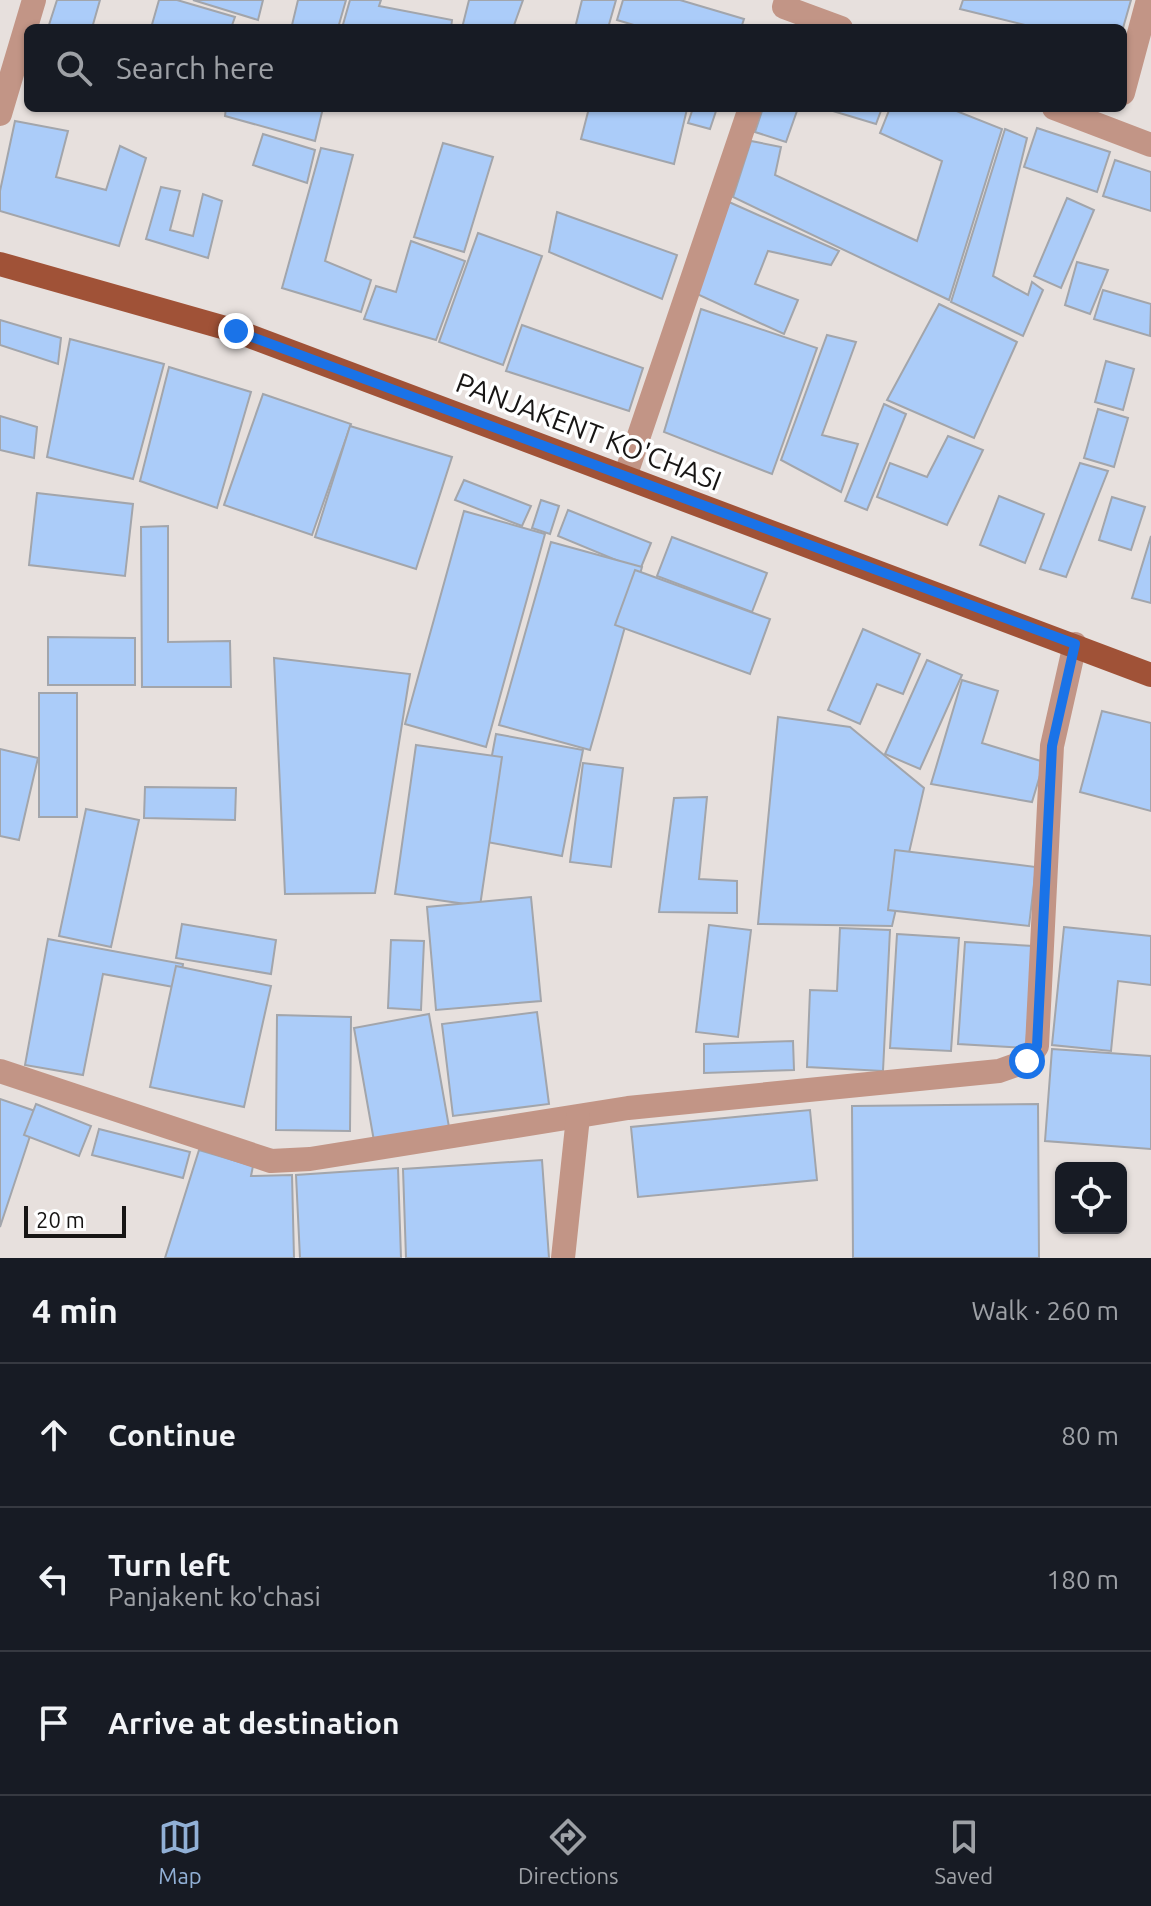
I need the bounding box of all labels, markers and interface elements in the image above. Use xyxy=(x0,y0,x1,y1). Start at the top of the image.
search box xyxy=(24,24,1127,112)
icon: search xyxy=(52,46,96,90)
text: Search here xyxy=(116,51,275,85)
route end xyxy=(218,313,254,349)
street label: PANJAKENT KO'CHASI xyxy=(452,366,726,496)
route start xyxy=(1009,1043,1045,1079)
map controls xyxy=(1055,1162,1127,1234)
button: locate xyxy=(1055,1162,1127,1234)
scale bar xyxy=(24,1202,126,1238)
text: 20 m xyxy=(36,1207,85,1232)
text: 4 min xyxy=(32,1291,118,1329)
text: Walk · 260 m xyxy=(971,1296,1119,1325)
icon: ahead xyxy=(32,1413,76,1457)
text: Continue xyxy=(108,1418,236,1452)
text: 80 m xyxy=(1061,1421,1119,1450)
text: Turn left xyxy=(108,1548,230,1582)
icon: left xyxy=(32,1557,76,1601)
text: 180 m xyxy=(1047,1565,1119,1594)
text: Panjakent ko'chasi xyxy=(108,1582,321,1611)
icon: arrive xyxy=(32,1701,76,1745)
text: Arrive at destination xyxy=(108,1706,400,1740)
tab: Map xyxy=(158,1815,202,1888)
tab: Directions xyxy=(518,1815,619,1888)
tab: Saved xyxy=(934,1815,993,1888)

